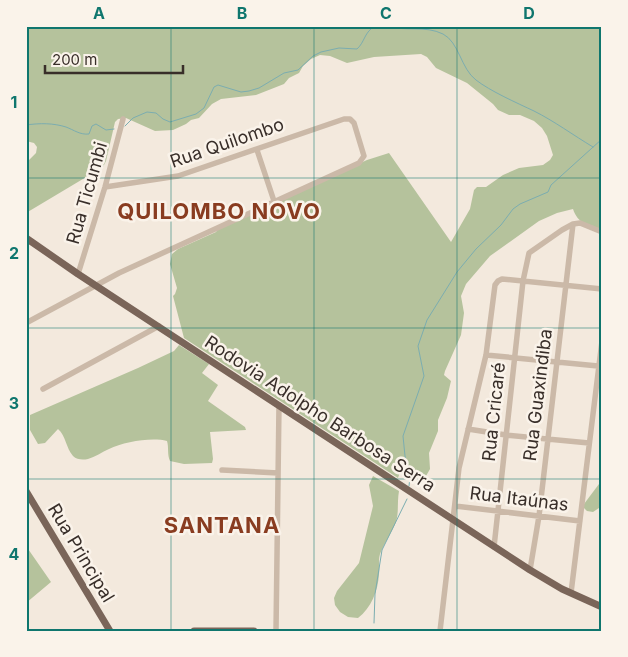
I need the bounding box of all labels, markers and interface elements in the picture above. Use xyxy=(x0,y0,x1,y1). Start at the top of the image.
text: A xyxy=(93,3,105,23)
text: B xyxy=(237,3,247,23)
text: C xyxy=(380,3,392,23)
text: D xyxy=(523,3,535,23)
scale bar xyxy=(45,42,182,74)
text: 200 m xyxy=(52,50,97,69)
text: 1 xyxy=(11,92,17,112)
street label: Rua Quilombo xyxy=(167,113,286,172)
street label: Rua Ticumbi xyxy=(62,139,111,246)
district label: QUILOMBO NOVO xyxy=(117,198,321,224)
text: 2 xyxy=(9,243,19,263)
street label: Rua Guaxindiba xyxy=(519,328,556,462)
street label: Rodovia Adolpho Barbosa Serra xyxy=(201,331,440,496)
street label: Rua Cricaré xyxy=(478,361,509,463)
text: 3 xyxy=(9,393,19,413)
street label: Rua Itaúnas xyxy=(468,482,570,515)
street label: Rua Principal xyxy=(44,500,119,606)
district label: SANTANA xyxy=(164,512,280,538)
text: 4 xyxy=(9,544,20,564)

